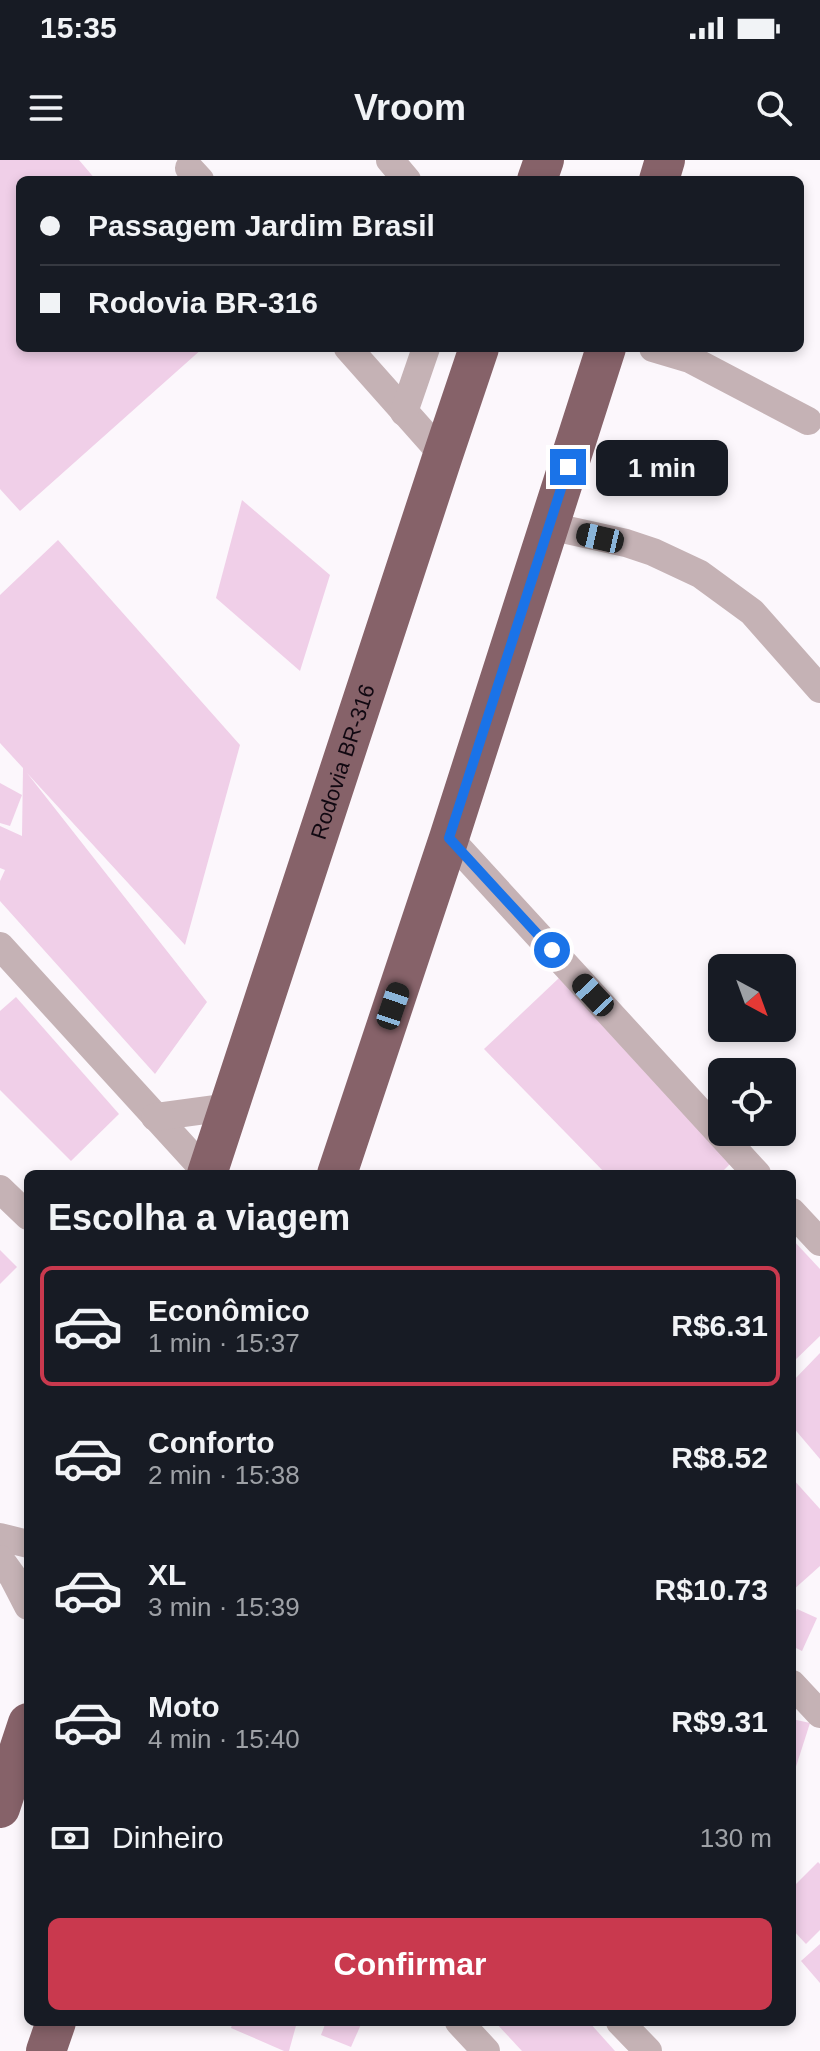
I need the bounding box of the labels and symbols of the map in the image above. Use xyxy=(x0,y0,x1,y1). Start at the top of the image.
callout: 1 min xyxy=(596,439,728,495)
route end xyxy=(550,449,586,485)
car xyxy=(574,521,626,555)
street label: Rodovia BR-316 xyxy=(306,681,380,842)
route start xyxy=(534,932,570,968)
north arrow xyxy=(708,954,796,1042)
car xyxy=(568,969,618,1021)
car xyxy=(374,979,412,1033)

